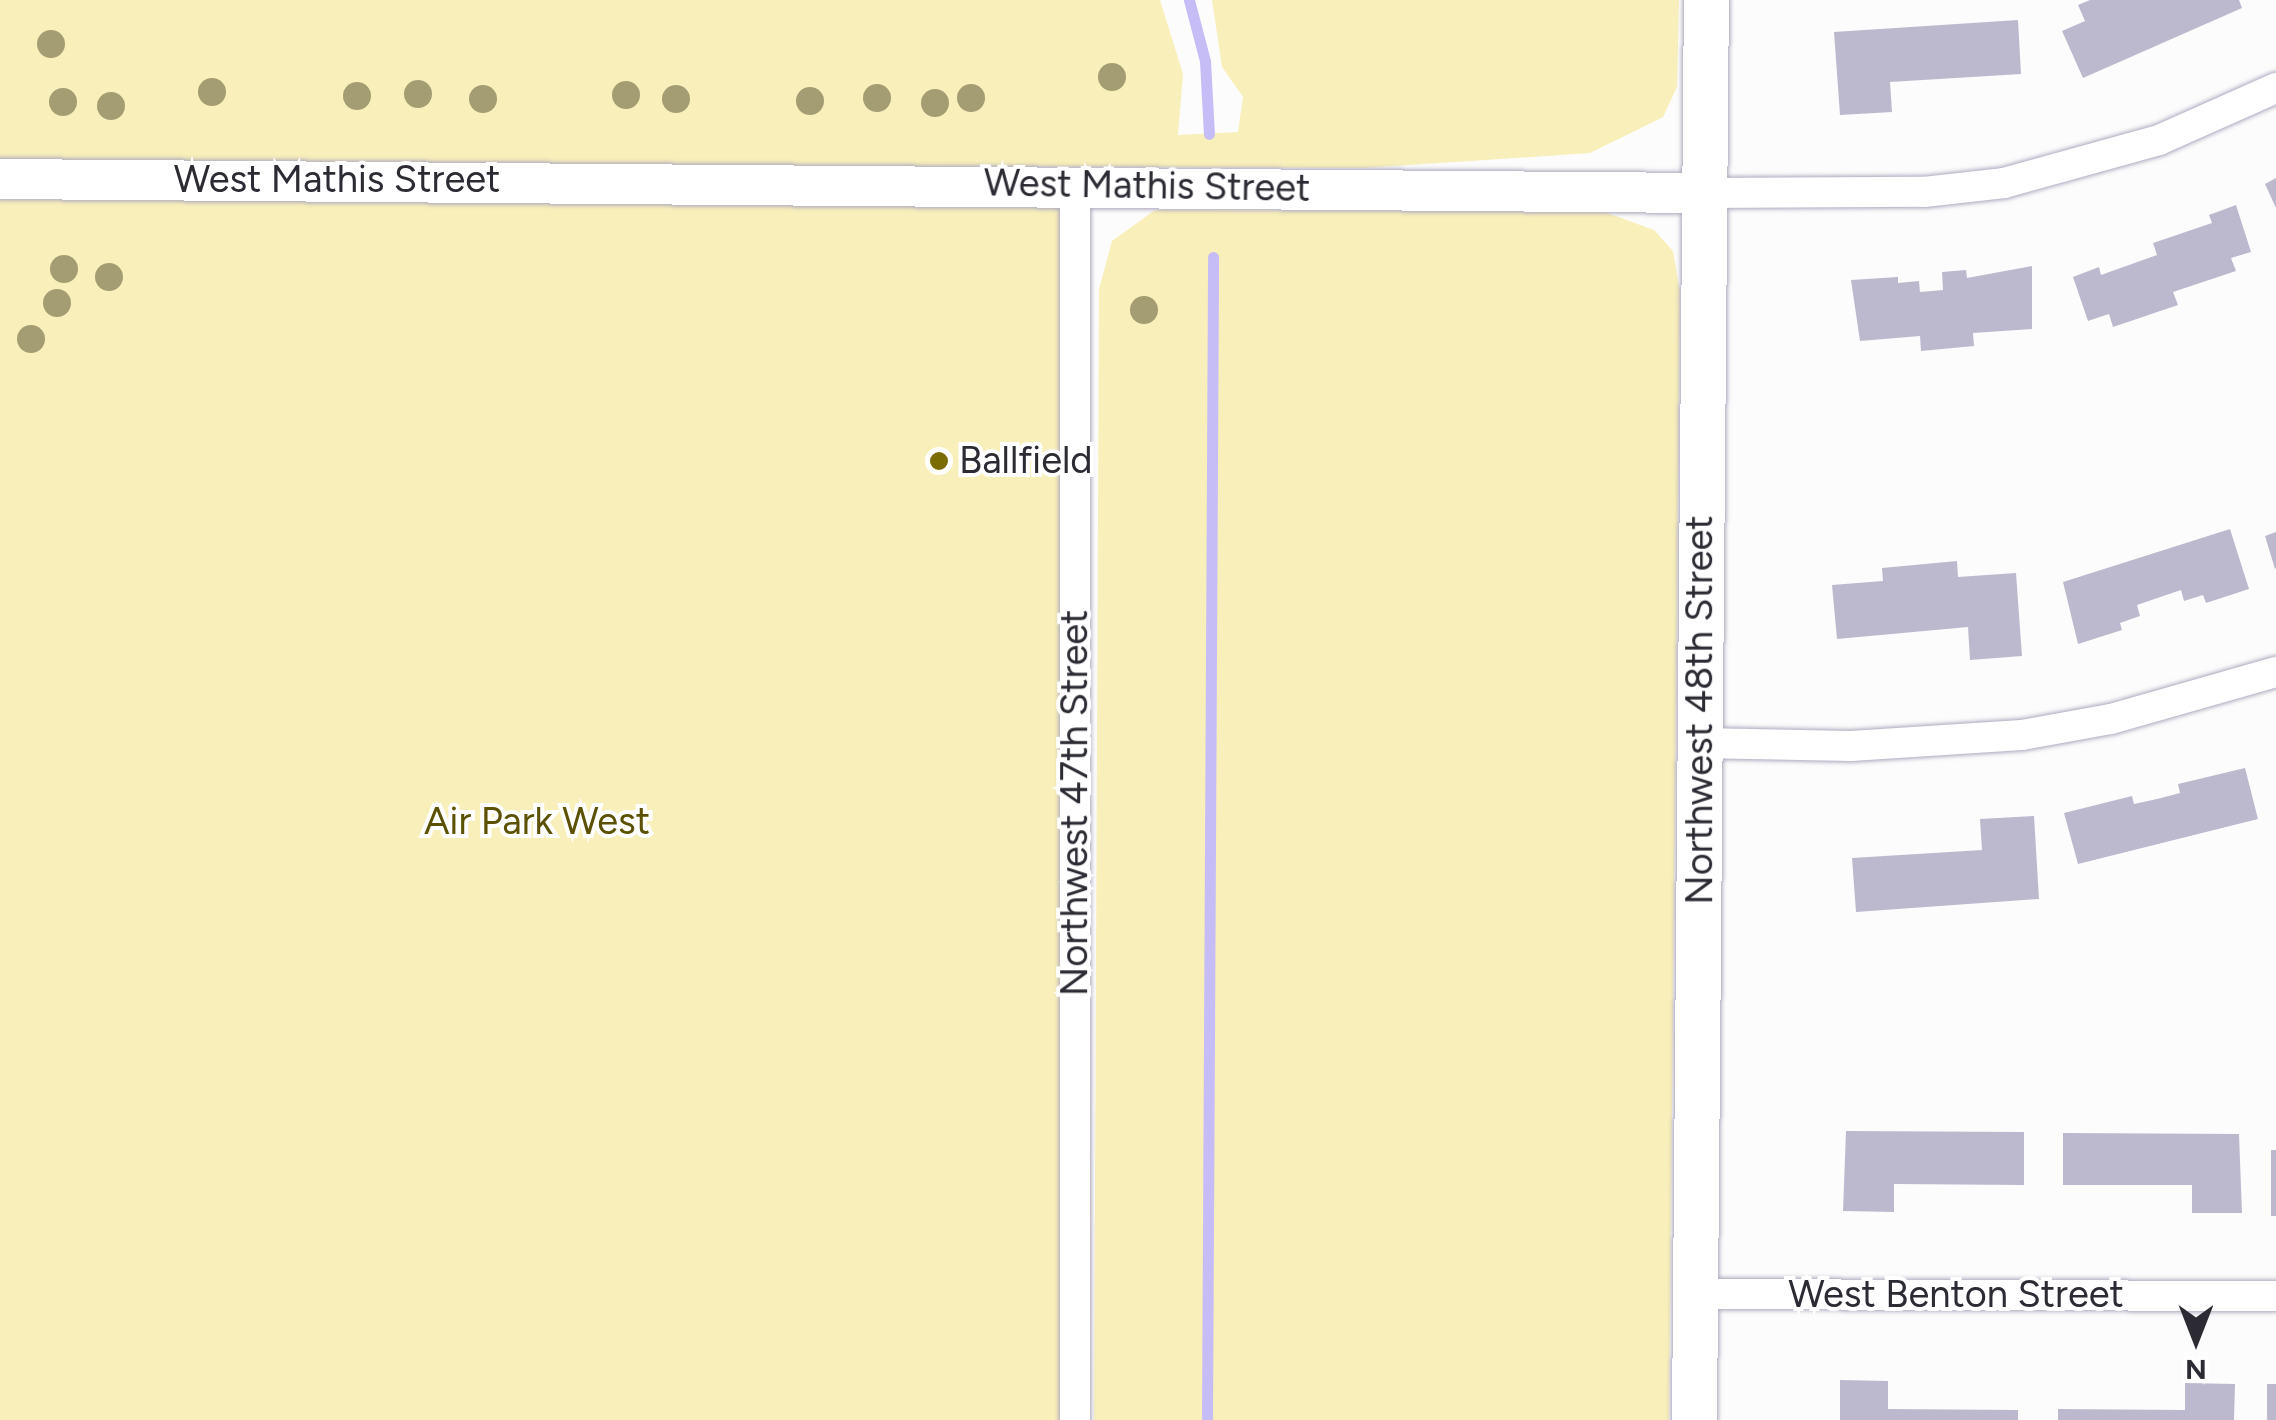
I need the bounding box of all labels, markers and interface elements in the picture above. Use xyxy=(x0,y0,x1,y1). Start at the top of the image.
street label: West Mathis Street xyxy=(174,157,500,203)
street label: West Mathis Street xyxy=(983,160,1311,212)
place label: Ballfield xyxy=(959,438,1093,484)
marker: Ballfield xyxy=(928,450,950,472)
street label: Northwest 48th Street xyxy=(1677,515,1723,905)
street label: Northwest 47th Street xyxy=(1052,610,1098,996)
park label: Air Park West xyxy=(424,799,650,845)
street label: West Benton Street xyxy=(1788,1272,2124,1318)
north arrow xyxy=(2146,1290,2246,1390)
text: N xyxy=(2185,1353,2207,1387)

